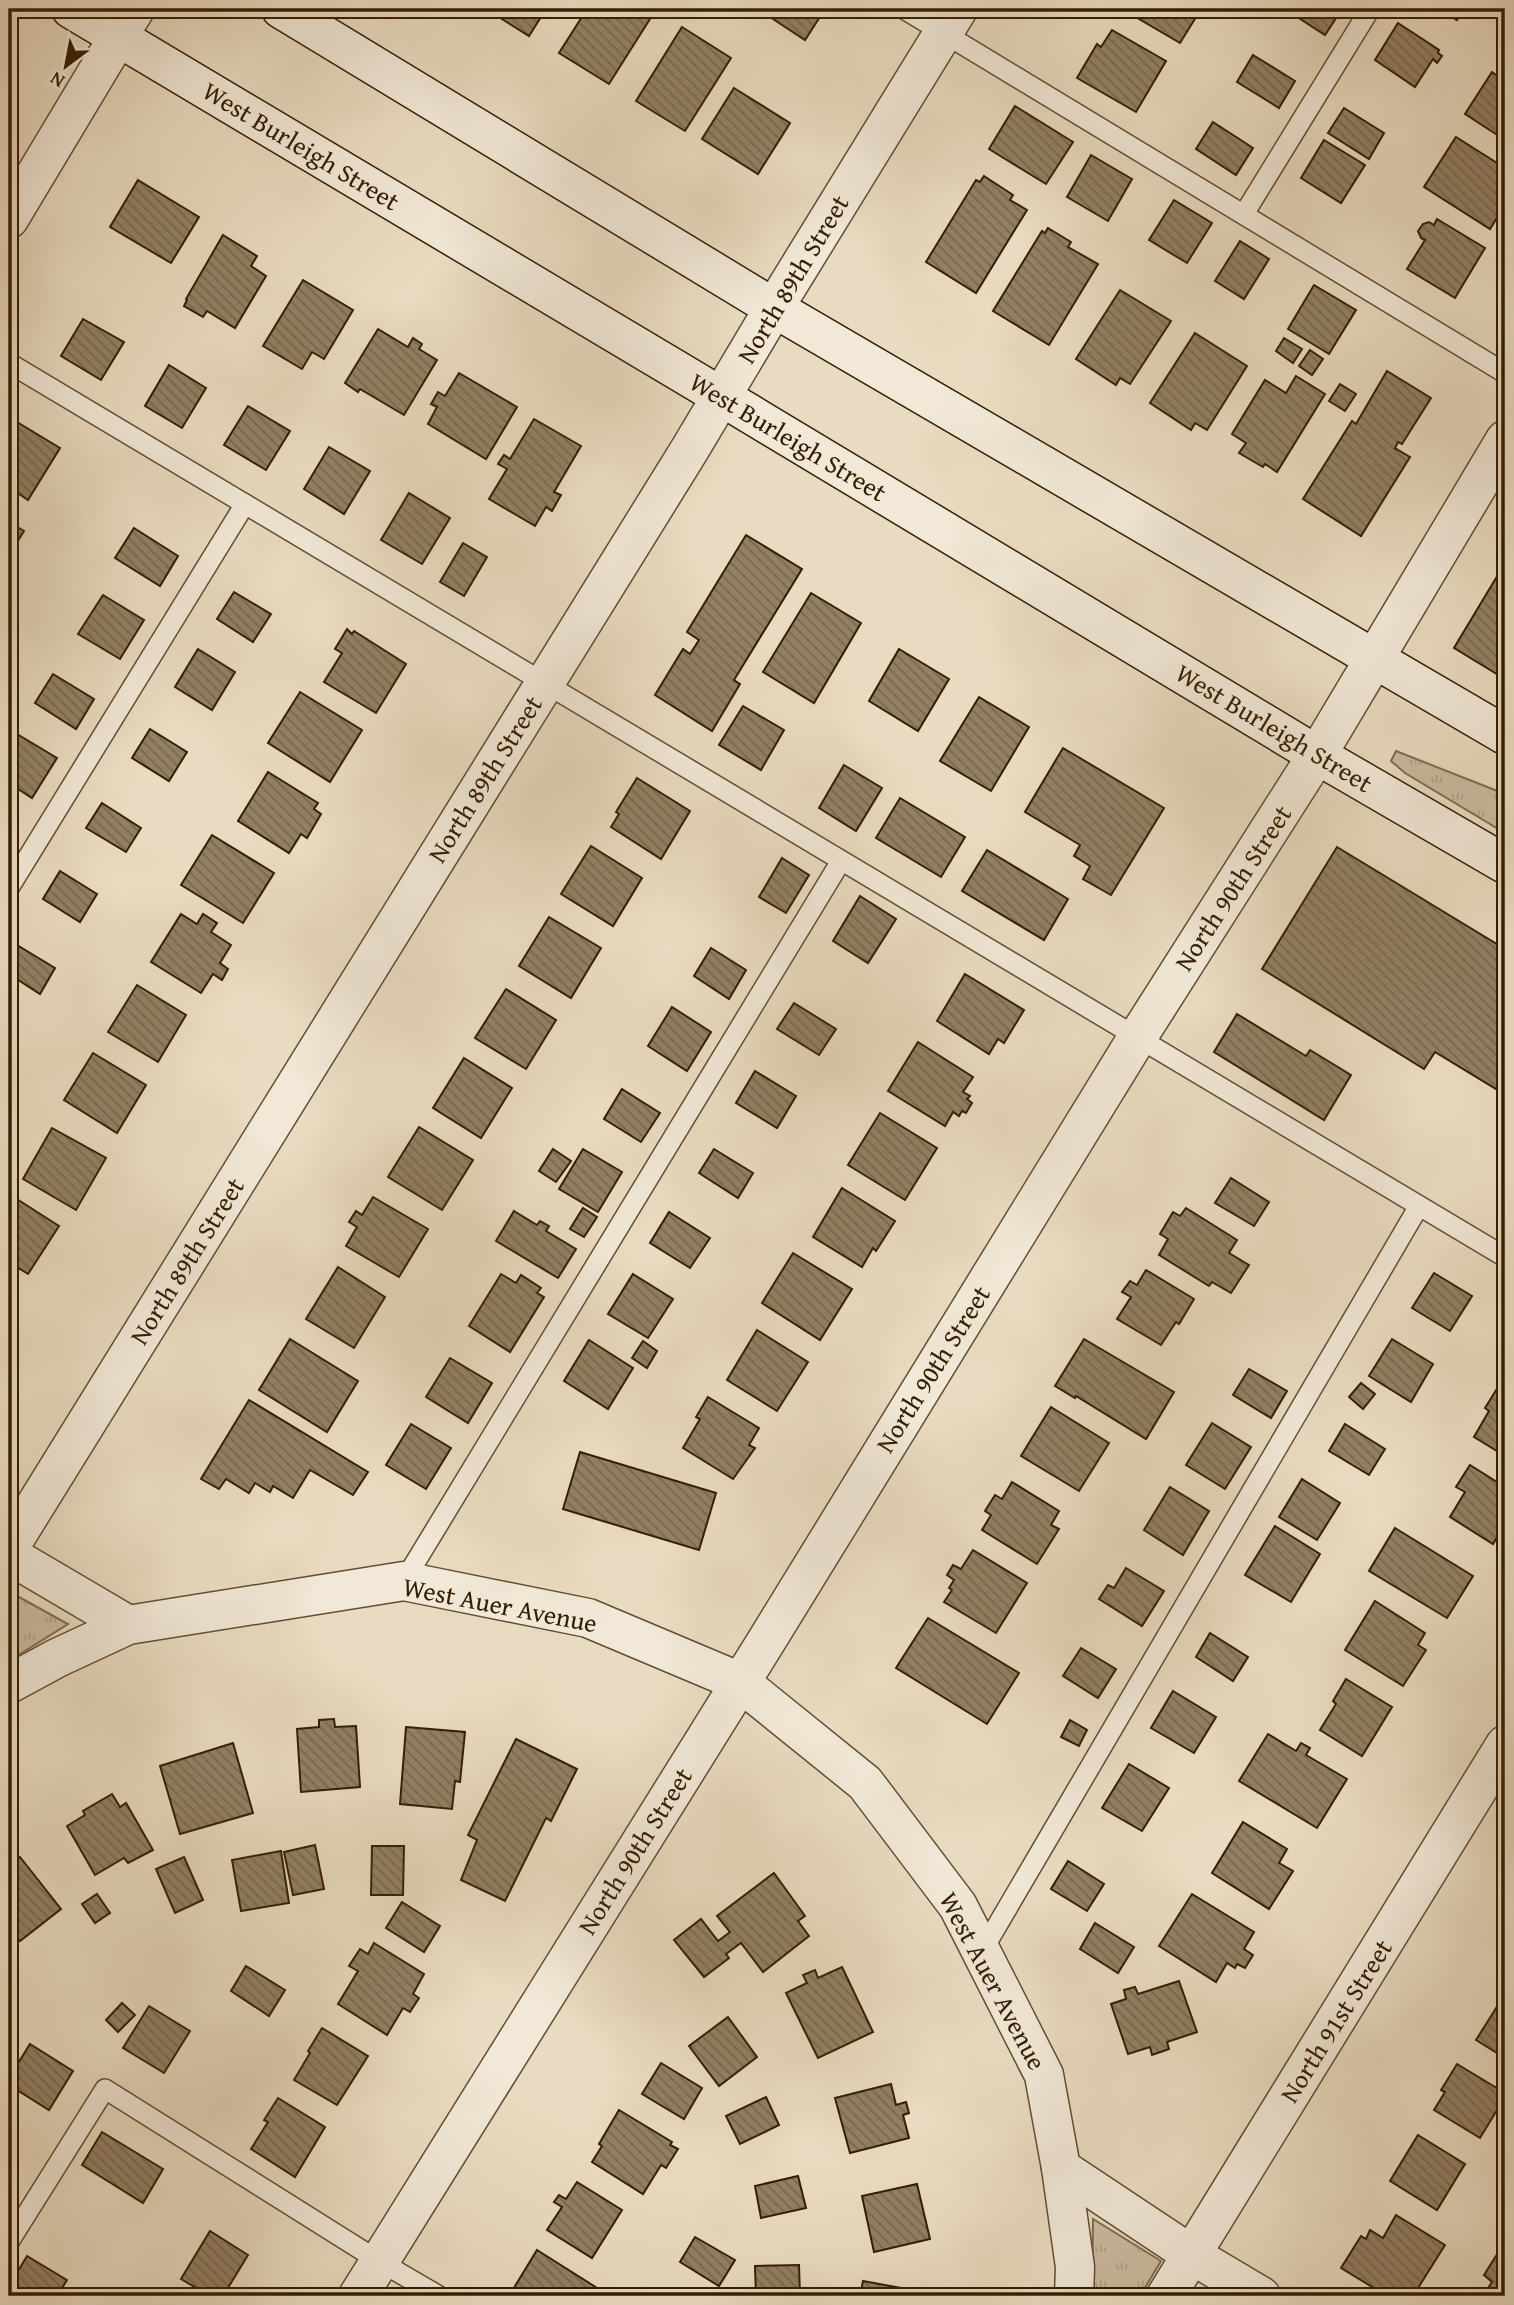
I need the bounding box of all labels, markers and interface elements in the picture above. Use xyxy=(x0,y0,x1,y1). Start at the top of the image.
north arrow xyxy=(32,32,102,102)
text: N xyxy=(44,65,70,96)
street label: West Burleigh Street xyxy=(195,71,407,220)
street label: North 89th Street xyxy=(727,187,858,371)
street label: West Burleigh Street xyxy=(682,362,894,511)
street label: West Burleigh Street xyxy=(1168,653,1380,802)
street label: North 89th Street xyxy=(417,687,552,870)
street label: North 90th Street xyxy=(1164,797,1301,978)
street label: North 89th Street xyxy=(119,1169,254,1352)
street label: North 90th Street xyxy=(865,1277,1000,1460)
street label: West Auer Avenue xyxy=(400,1567,600,1642)
street label: North 90th Street xyxy=(567,1759,702,1942)
street label: West Auer Avenue xyxy=(930,1885,1057,2077)
street label: North 91st Street xyxy=(1270,1931,1402,2110)

